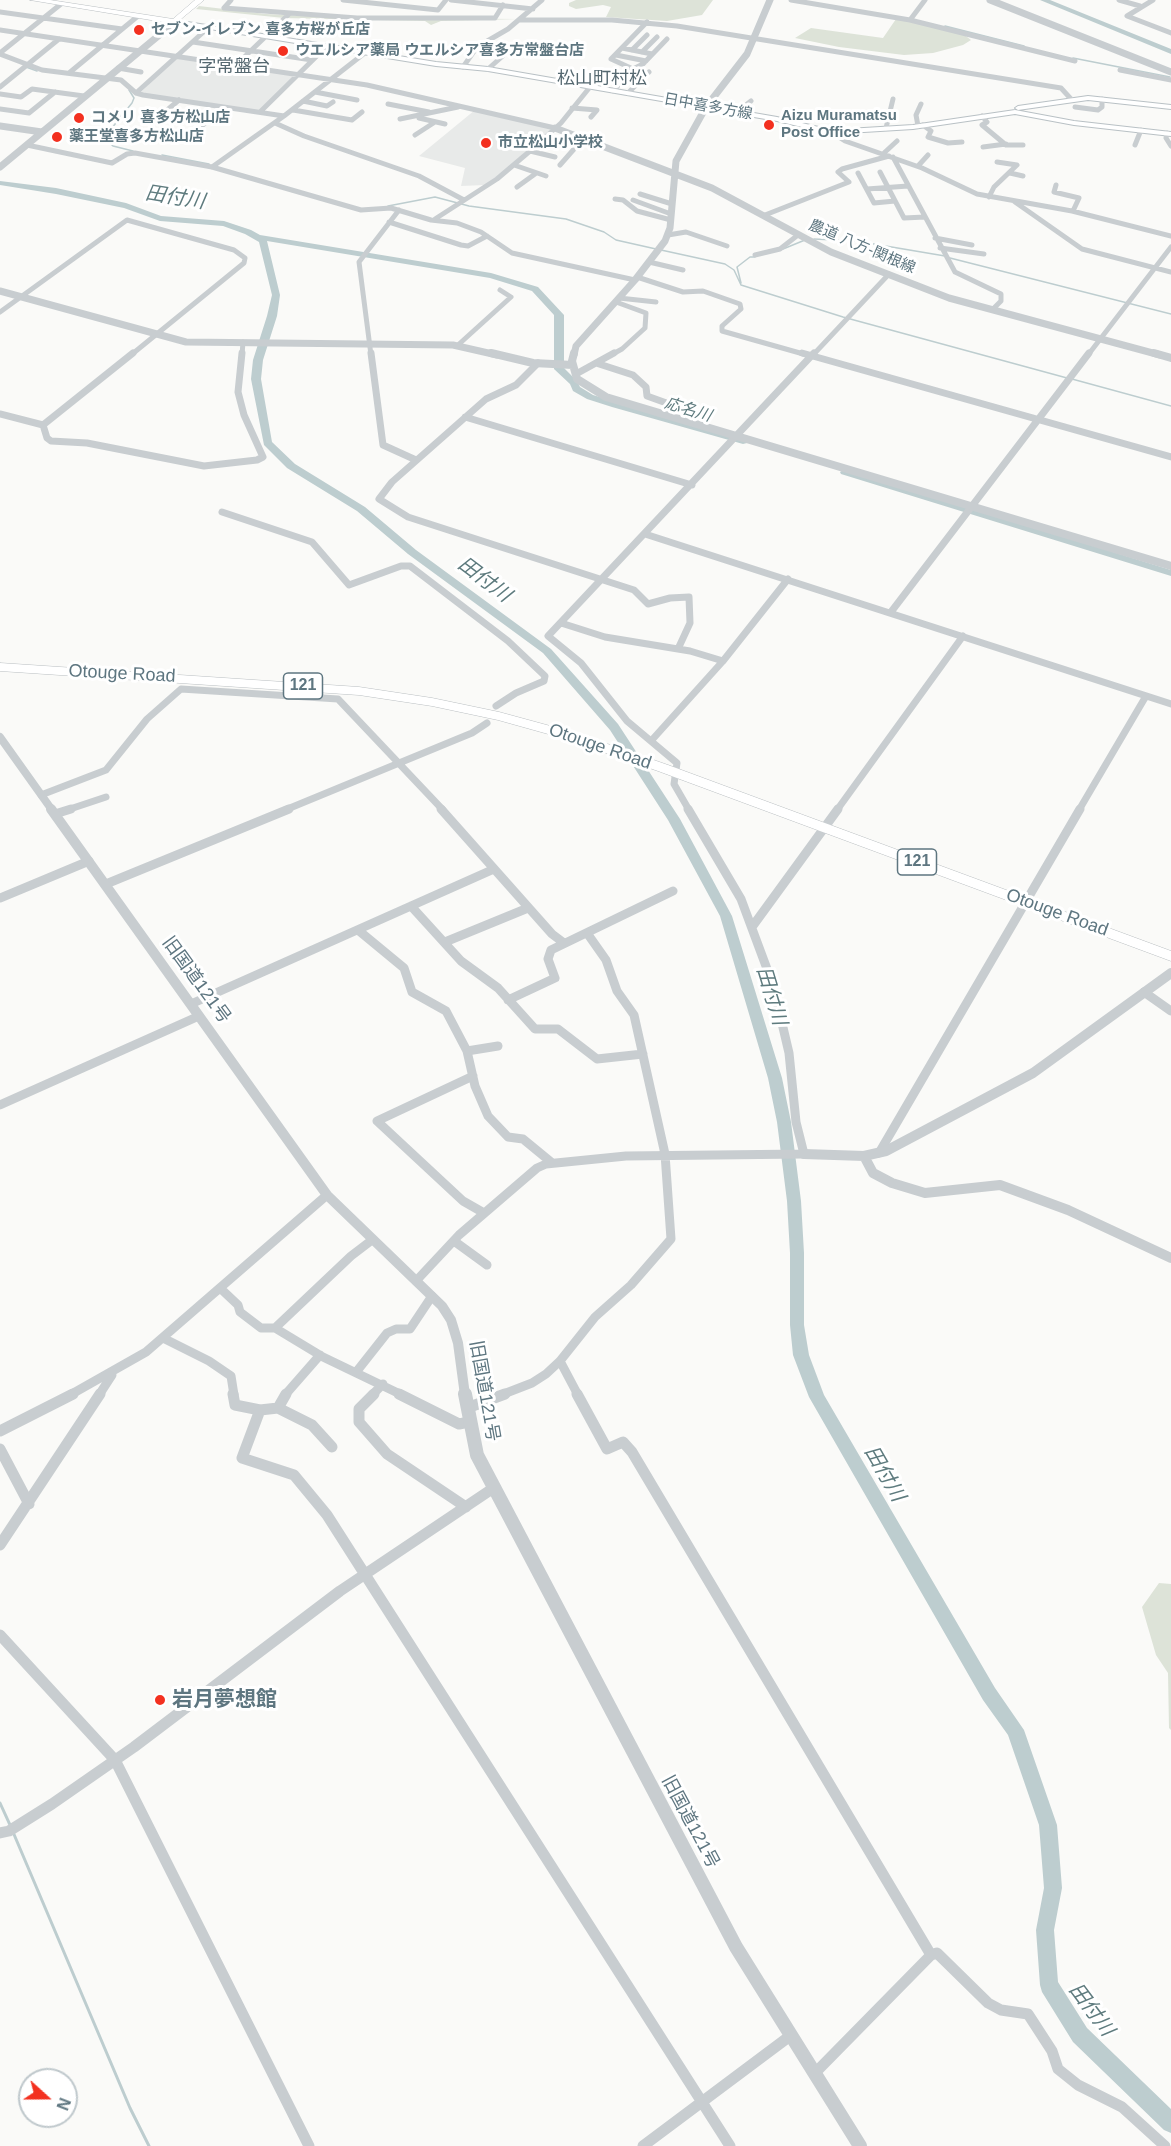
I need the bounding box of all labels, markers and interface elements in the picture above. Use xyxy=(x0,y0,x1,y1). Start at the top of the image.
place label: セブン-イレブン 喜多方桜が丘店 xyxy=(151,21,370,39)
marker: セブン-イレブン 喜多方桜が丘店 xyxy=(132,23,146,37)
place label: ウエルシア薬局 ウエルシア喜多方常盤台店 xyxy=(295,42,584,60)
marker: ウエルシア薬局 ウエルシア喜多方常盤台店 xyxy=(276,44,290,58)
district label: 字常盤台 xyxy=(198,56,270,78)
district label: 松山町村松 xyxy=(557,68,647,90)
street label: 日中喜多方線 xyxy=(662,90,754,124)
place label: Aizu Muramatsu Post Office xyxy=(781,107,897,142)
place label: コメリ 喜多方松山店 xyxy=(91,109,230,127)
marker: コメリ 喜多方松山店 xyxy=(72,111,86,125)
marker: Aizu Muramatsu Post Office xyxy=(762,118,776,132)
place label: 薬王堂喜多方松山店 xyxy=(69,128,204,146)
marker: 薬王堂喜多方松山店 xyxy=(50,130,64,144)
place label: 市立松山小学校 xyxy=(498,134,603,152)
marker: 市立松山小学校 xyxy=(479,136,493,150)
water label: 田付川 xyxy=(143,181,207,215)
street label: 農道 八方-関根線 xyxy=(806,216,918,278)
water label: 応名川 xyxy=(662,394,714,426)
water label: 田付川 xyxy=(453,552,515,608)
street label: Otouge Road xyxy=(68,660,176,688)
road number: 121 xyxy=(284,673,322,699)
street label: Otouge Road xyxy=(546,719,654,775)
road number: 121 xyxy=(898,849,936,875)
street label: Otouge Road xyxy=(1003,885,1111,941)
street label: 旧国道121号 xyxy=(157,932,235,1028)
water label: 田付川 xyxy=(751,964,791,1028)
street label: 旧国道121号 xyxy=(465,1339,503,1443)
water label: 田付川 xyxy=(859,1442,909,1506)
place label: 岩月夢想館 xyxy=(172,1687,277,1713)
marker: 岩月夢想館 xyxy=(153,1693,167,1707)
street label: 旧国道121号 xyxy=(657,1772,723,1872)
water label: 田付川 xyxy=(1063,1979,1119,2041)
north arrow xyxy=(18,2068,78,2128)
text: N xyxy=(53,2095,73,2112)

